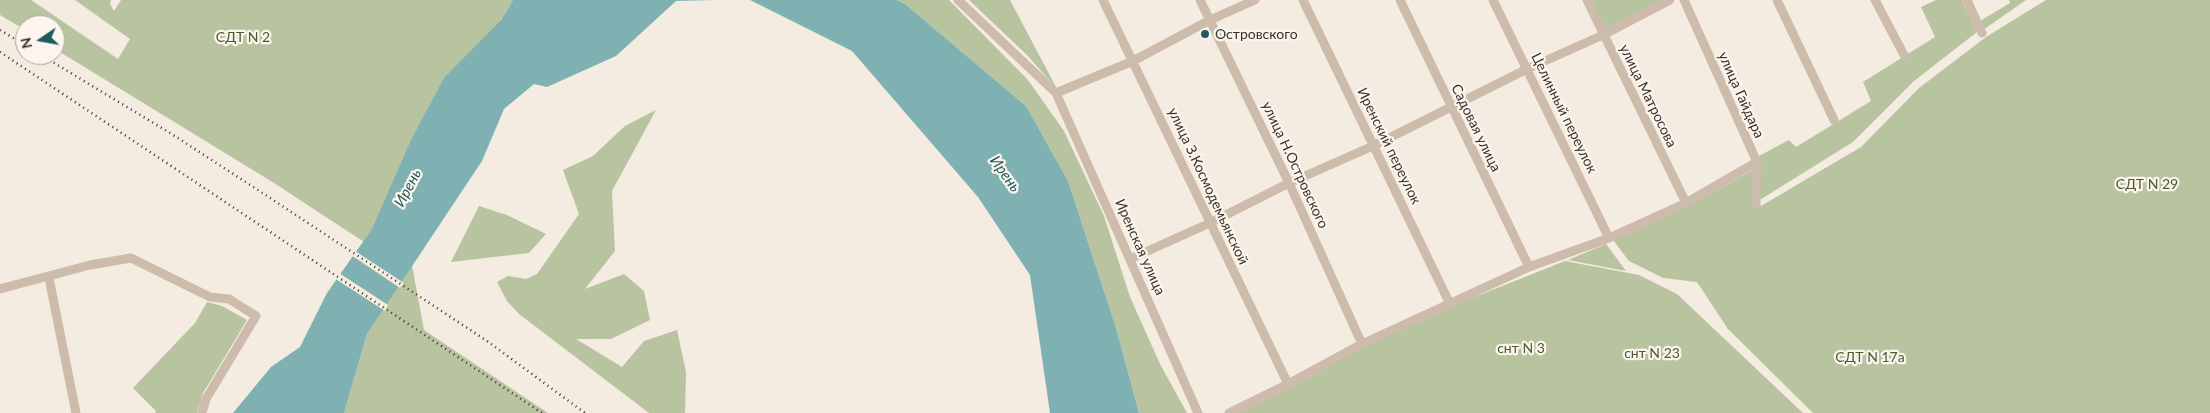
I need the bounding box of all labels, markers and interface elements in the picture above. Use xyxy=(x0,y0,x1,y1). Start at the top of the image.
north arrow xyxy=(15,15,65,65)
place label: Островского xyxy=(1215,26,1298,42)
marker: Островского xyxy=(1199,28,1211,40)
park label: СДТ N 2 xyxy=(216,29,270,45)
text: N xyxy=(16,36,35,50)
street label: улица Матросова xyxy=(1616,42,1680,150)
street label: улица Гайдара xyxy=(1714,49,1768,141)
street label: Целинный переулок xyxy=(1528,50,1600,176)
street label: Садовая улица xyxy=(1448,81,1504,175)
street label: Иренский переулок xyxy=(1353,85,1425,207)
street label: улица Н.Островского xyxy=(1258,99,1332,231)
street label: улица З.Космодемьянской xyxy=(1164,105,1252,267)
water label: Ирень xyxy=(986,152,1024,196)
water label: Ирень xyxy=(391,166,425,210)
park label: СДТ N 29 xyxy=(2116,176,2178,192)
street label: Иренская улица xyxy=(1111,196,1169,298)
park label: снт N 3 xyxy=(1497,340,1545,356)
park label: снт N 23 xyxy=(1624,345,1680,361)
park label: СДТ N 17а xyxy=(1835,349,1905,365)

